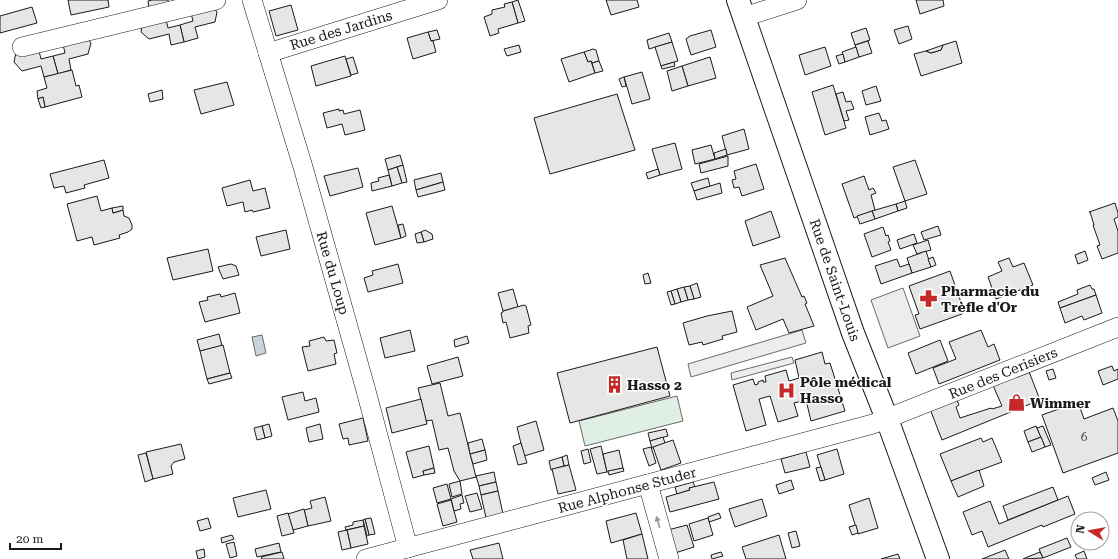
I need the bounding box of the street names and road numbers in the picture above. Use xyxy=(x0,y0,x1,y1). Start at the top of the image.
street label: Rue des Jardins xyxy=(288,7,394,53)
street label: Rue de Saint-Louis xyxy=(807,217,864,344)
street label: Rue du Loup xyxy=(313,230,353,316)
street label: Rue des Cerisiers xyxy=(946,344,1060,402)
street label: Rue Alphonse Studer xyxy=(556,464,698,516)

